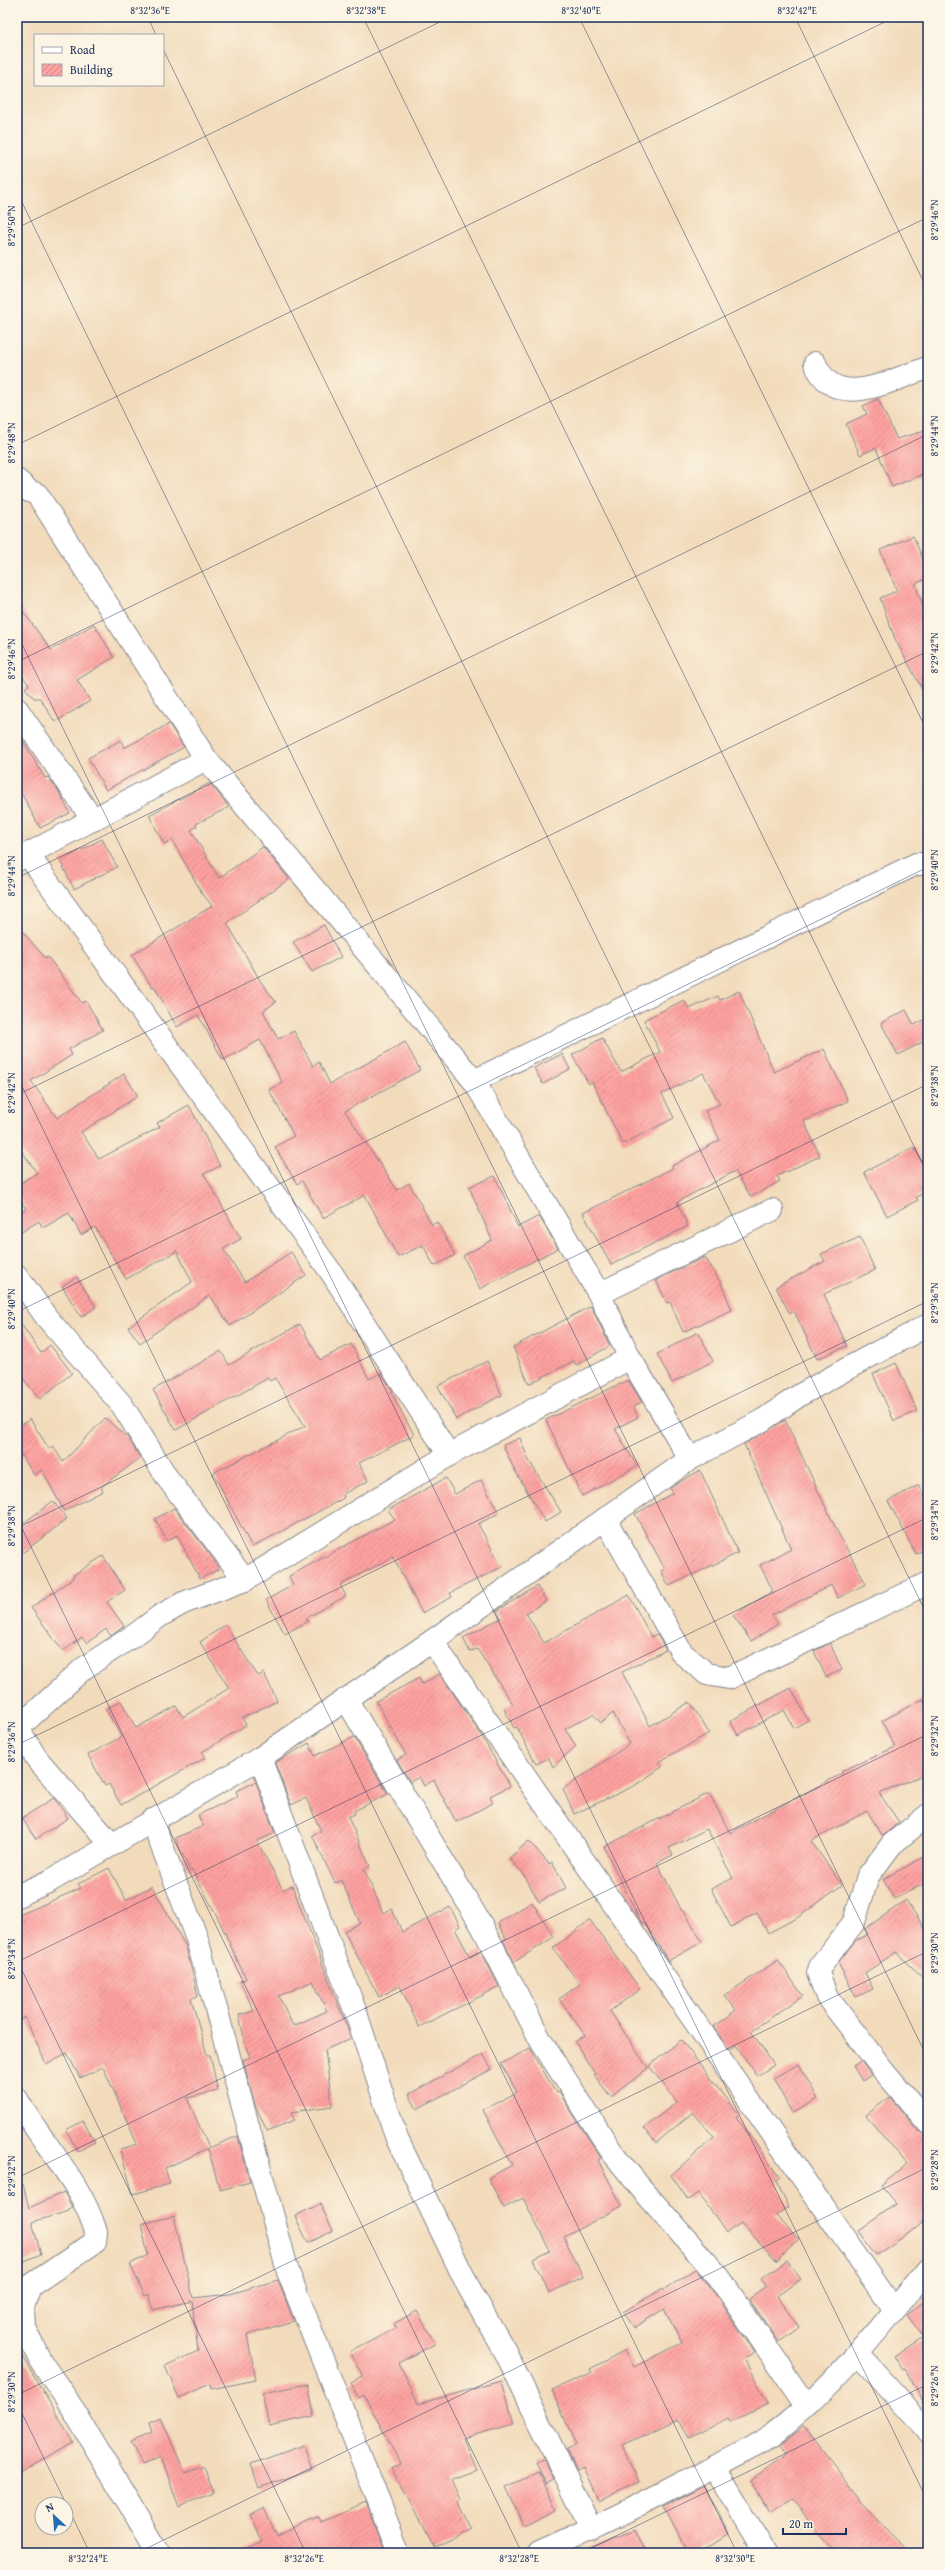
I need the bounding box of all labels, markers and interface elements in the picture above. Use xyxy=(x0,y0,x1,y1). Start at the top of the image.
text: 8°32'36"E xyxy=(130,3,170,18)
text: 8°32'38"E xyxy=(346,3,386,18)
text: 8°32'40"E xyxy=(561,3,601,18)
text: 8°32'42"E xyxy=(777,3,817,18)
legend xyxy=(34,34,164,86)
text: Road xyxy=(70,41,96,58)
text: Building xyxy=(70,61,113,78)
text: 8°29'46"N xyxy=(927,199,942,241)
text: 8°29'50"N xyxy=(4,205,19,247)
text: 8°29'44"N xyxy=(927,415,942,457)
text: 8°29'48"N xyxy=(4,422,19,464)
text: 8°29'42"N xyxy=(927,632,942,674)
text: 8°29'46"N xyxy=(4,638,19,680)
text: 8°29'40"N xyxy=(927,849,942,891)
text: 8°29'44"N xyxy=(4,855,19,897)
text: 8°29'38"N xyxy=(927,1065,942,1107)
text: 8°29'42"N xyxy=(4,1072,19,1114)
text: 8°29'36"N xyxy=(927,1282,942,1324)
text: 8°29'40"N xyxy=(4,1288,19,1330)
text: 8°29'34"N xyxy=(927,1499,942,1541)
text: 8°29'38"N xyxy=(4,1505,19,1547)
text: 8°29'32"N xyxy=(927,1715,942,1757)
text: 8°29'36"N xyxy=(4,1721,19,1763)
text: 8°29'30"N xyxy=(927,1932,942,1974)
text: 8°29'34"N xyxy=(4,1938,19,1980)
text: 8°29'28"N xyxy=(927,2149,942,2191)
text: 8°29'32"N xyxy=(4,2155,19,2197)
text: 8°29'26"N xyxy=(927,2365,942,2407)
text: 8°29'30"N xyxy=(4,2371,19,2413)
north arrow xyxy=(34,2496,74,2536)
text: N xyxy=(43,2498,57,2516)
scale bar xyxy=(783,2510,846,2536)
text: 20 m xyxy=(789,2515,813,2532)
text: 8°32'24"E xyxy=(68,2551,108,2566)
text: 8°32'26"E xyxy=(284,2551,324,2566)
text: 8°32'28"E xyxy=(499,2551,539,2566)
text: 8°32'30"E xyxy=(715,2551,755,2566)

